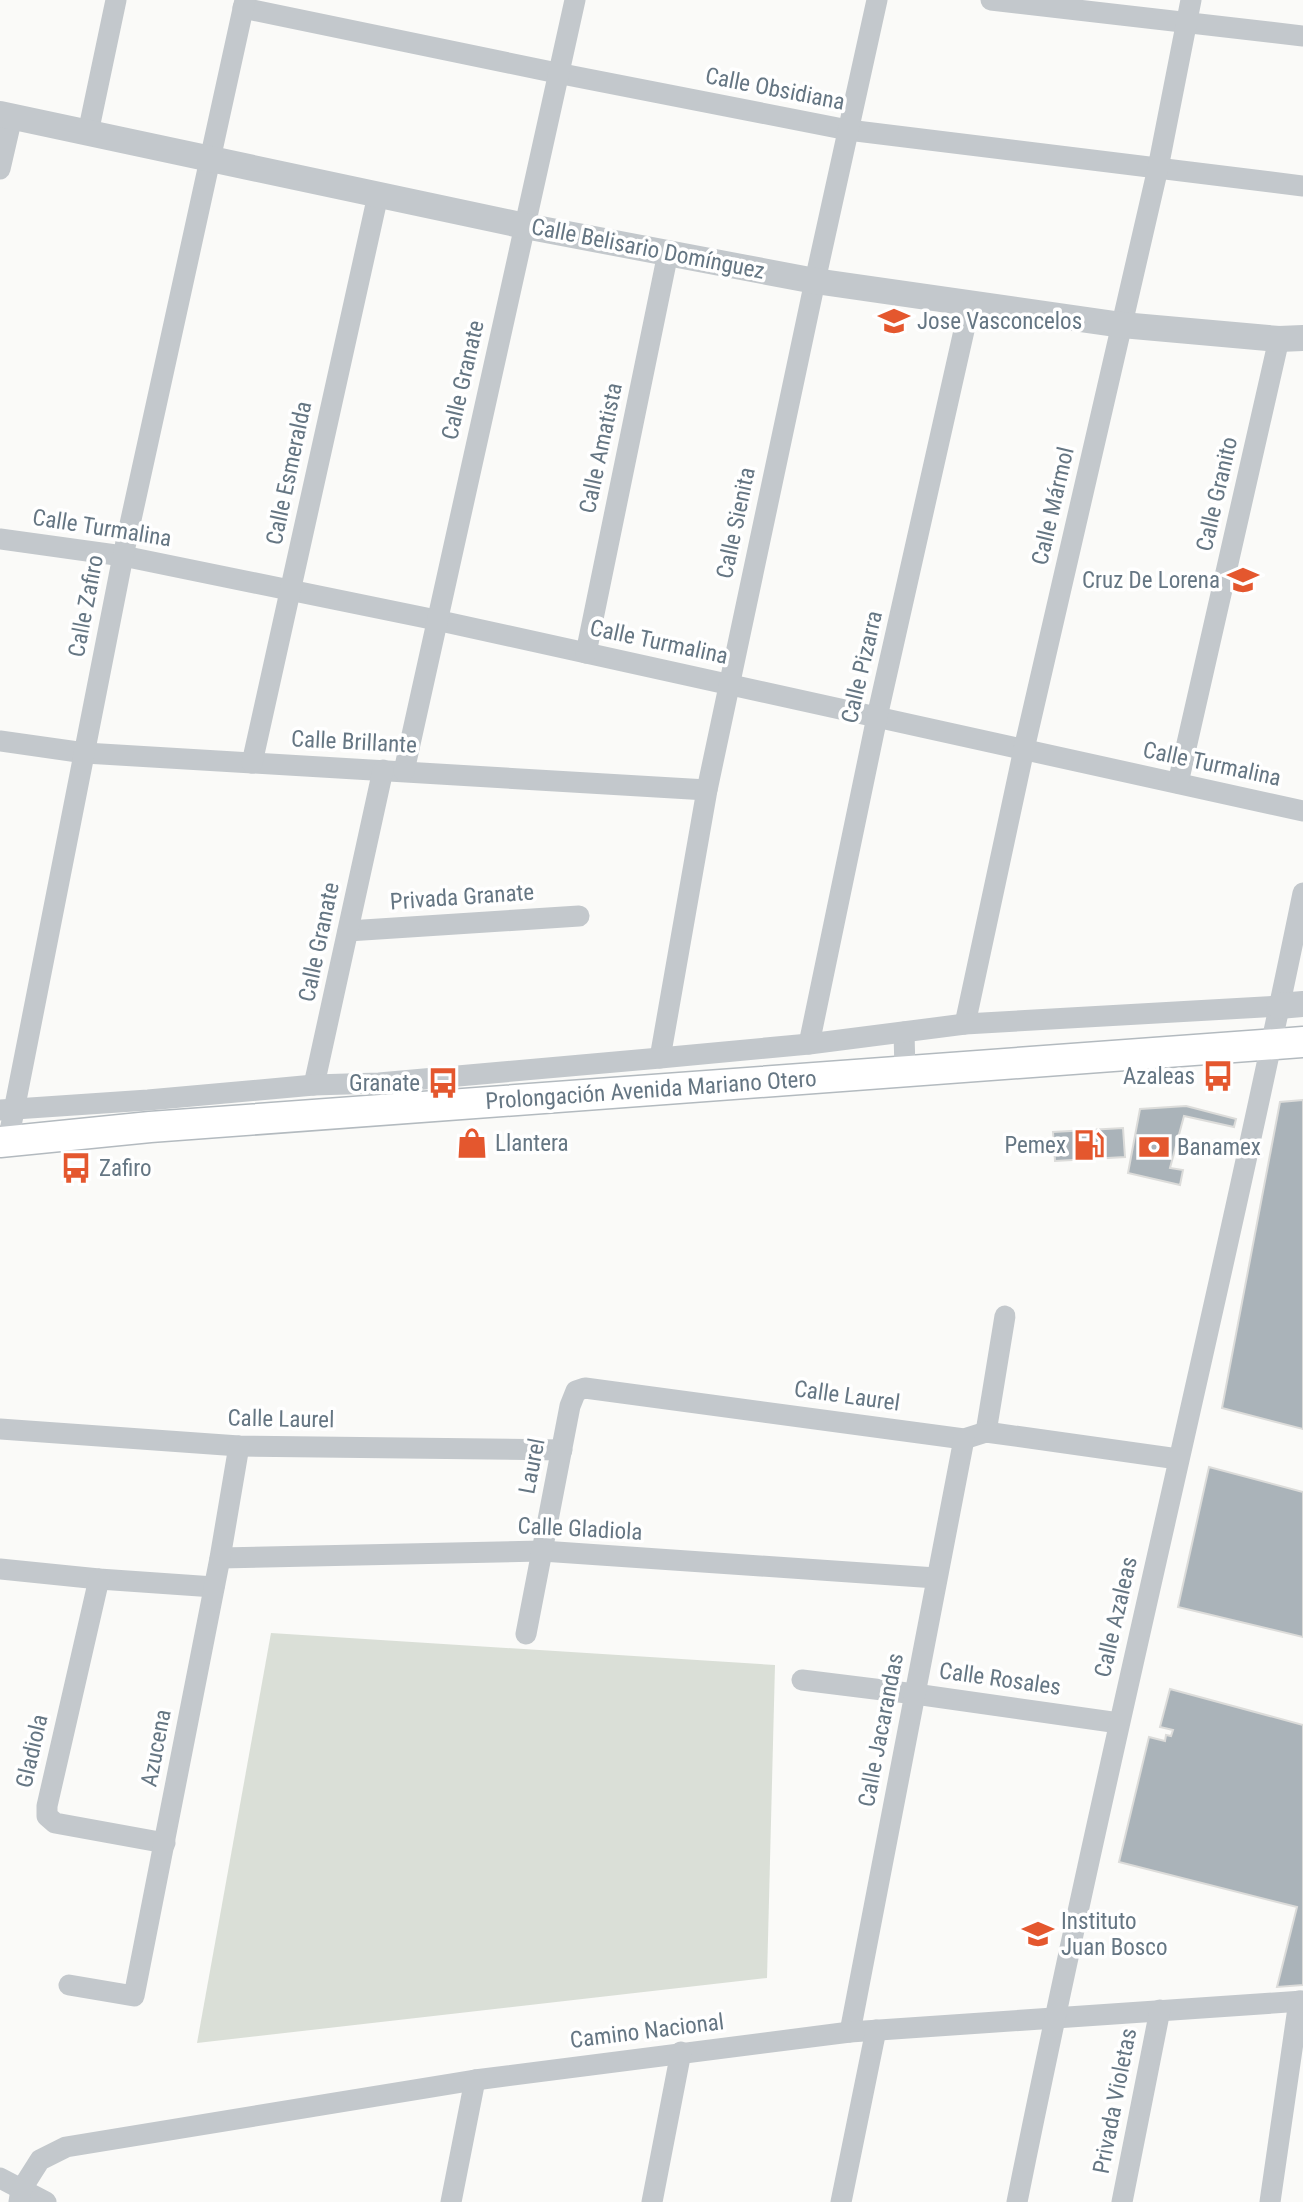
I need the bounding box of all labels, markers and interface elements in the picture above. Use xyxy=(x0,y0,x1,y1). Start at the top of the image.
street label: Calle Obsidiana xyxy=(703,62,847,116)
street label: Calle Belisario Domínguez xyxy=(529,213,767,285)
school or university icon: Jose Vasconcelos xyxy=(877,304,911,338)
place label: Jose Vasconcelos xyxy=(917,308,1082,335)
street label: Calle Granate xyxy=(436,318,490,442)
street label: Calle Amatista xyxy=(574,380,628,516)
street label: Calle Esmeralda xyxy=(261,399,317,547)
street label: Calle Granito xyxy=(1191,434,1243,554)
street label: Calle Mármol xyxy=(1026,444,1080,568)
street label: Calle Sienita xyxy=(711,465,761,581)
street label: Calle Turmalina xyxy=(31,504,173,552)
street label: Calle Zafiro xyxy=(63,553,109,659)
school or university icon: Cruz De Lorena xyxy=(1226,563,1260,597)
place label: Cruz De Lorena xyxy=(1082,567,1220,594)
street label: Calle Pizarra xyxy=(836,608,888,726)
street label: Calle Turmalina xyxy=(588,614,730,670)
street label: Calle Brillante xyxy=(290,725,418,759)
street label: Calle Turmalina xyxy=(1141,736,1283,792)
street label: Privada Granate xyxy=(389,878,535,916)
street label: Calle Granate xyxy=(293,880,345,1004)
bus stop icon: Azaleas xyxy=(1201,1059,1235,1093)
place label: Azaleas xyxy=(1123,1063,1195,1090)
street label: Prolongación Avenida Mariano Otero xyxy=(484,1065,818,1115)
bus stop icon: Granate xyxy=(426,1066,460,1100)
place label: Granate xyxy=(349,1070,420,1097)
shop icon: Llantera xyxy=(455,1126,489,1160)
fuel station icon: Pemex xyxy=(1072,1128,1106,1162)
place label: Llantera xyxy=(495,1130,569,1157)
bank icon: Banamex xyxy=(1137,1130,1171,1164)
place label: Pemex xyxy=(1004,1132,1066,1159)
place label: Banamex xyxy=(1177,1134,1261,1161)
bus stop icon: Zafiro xyxy=(59,1151,93,1185)
place label: Zafiro xyxy=(99,1155,152,1182)
street label: Calle Laurel xyxy=(792,1375,902,1417)
street label: Calle Laurel xyxy=(227,1405,335,1433)
street label: Laurel xyxy=(513,1436,551,1496)
street label: Calle Gladiola xyxy=(517,1512,643,1546)
street label: Calle Azaleas xyxy=(1089,1554,1143,1680)
street label: Calle Jacarandas xyxy=(853,1651,909,1809)
street label: Calle Rosales xyxy=(937,1657,1063,1701)
street label: Azucena xyxy=(135,1707,177,1789)
street label: Gladiola xyxy=(10,1712,54,1790)
place label: Instituto Juan Bosco xyxy=(1061,1908,1167,1961)
school or university icon: Instituto Juan Bosco xyxy=(1021,1917,1055,1951)
street label: Camino Nacional xyxy=(569,2008,725,2054)
street label: Privada Violetas xyxy=(1088,2026,1142,2176)

